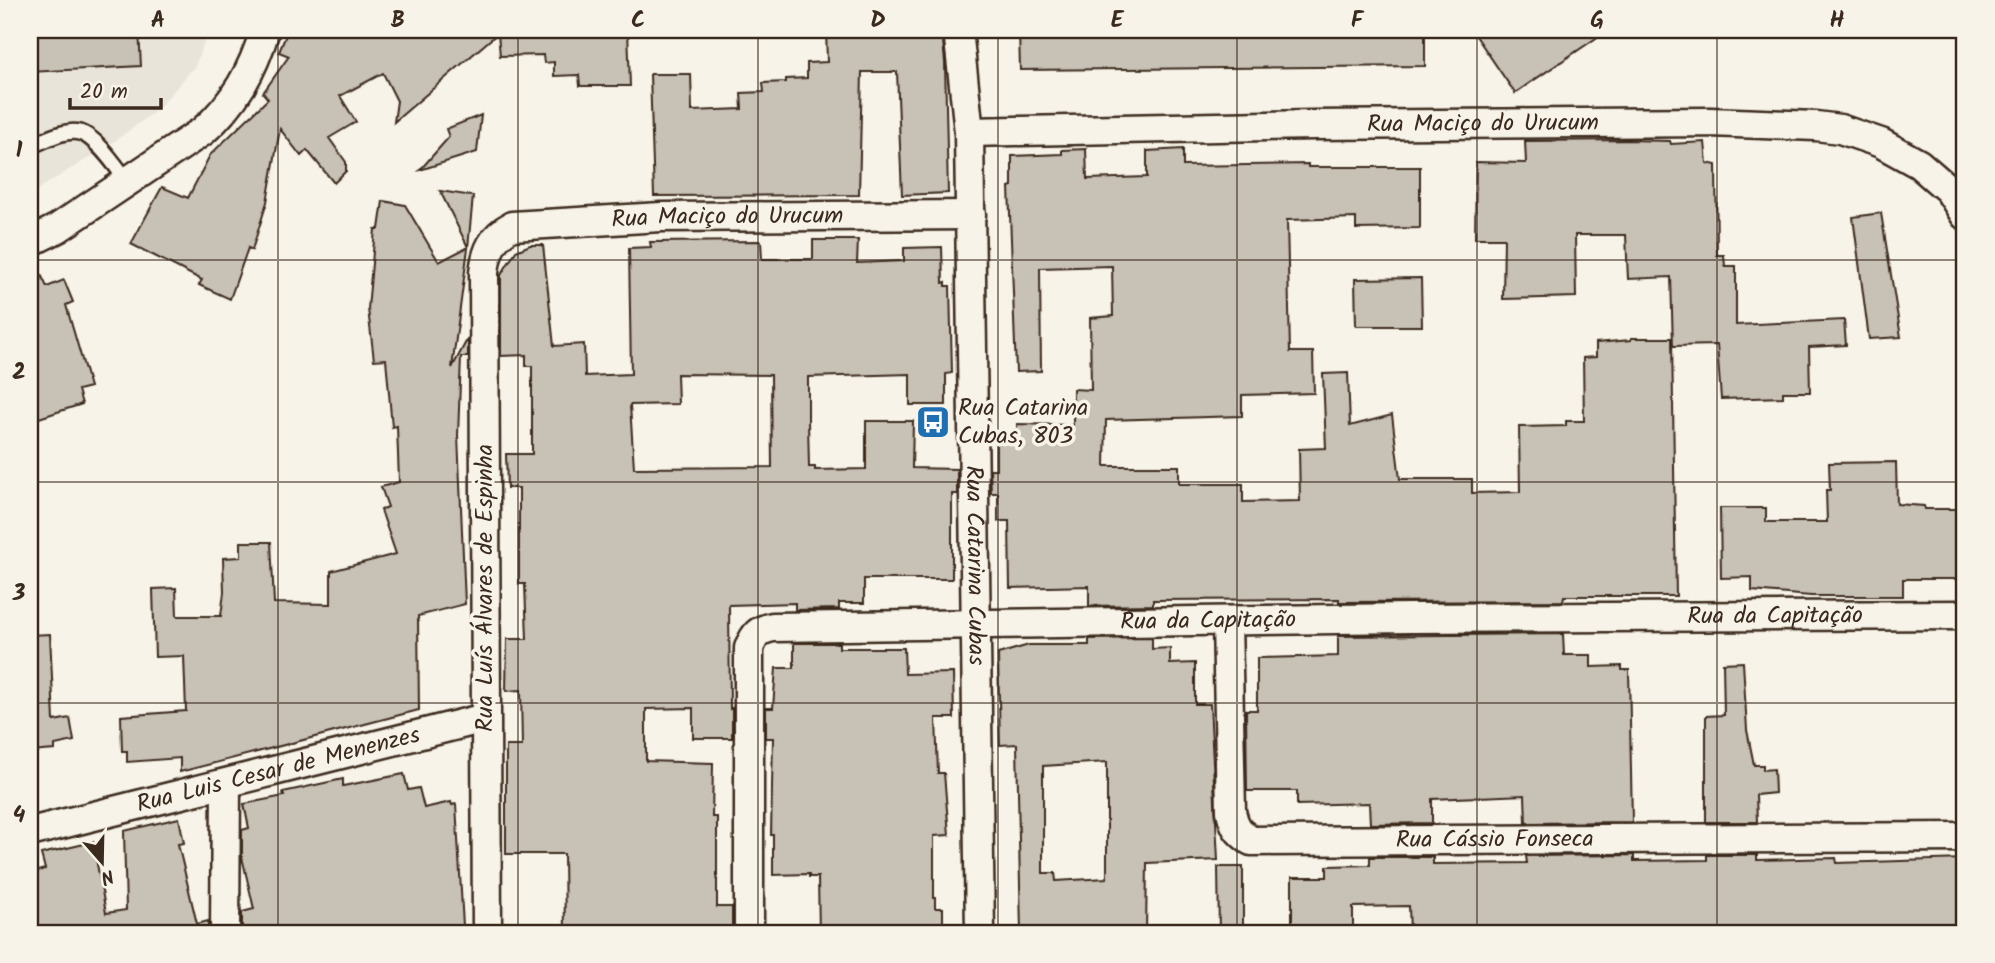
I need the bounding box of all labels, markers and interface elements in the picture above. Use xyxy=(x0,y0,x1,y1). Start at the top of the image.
text: A xyxy=(151,3,165,39)
text: B xyxy=(391,3,405,39)
text: C xyxy=(631,3,645,39)
text: D xyxy=(870,3,886,39)
text: E xyxy=(1111,3,1125,39)
text: F xyxy=(1351,3,1365,39)
text: G xyxy=(1590,3,1604,39)
text: H xyxy=(1830,3,1845,39)
scale bar xyxy=(70,66,161,110)
text: 20 m xyxy=(80,76,128,109)
street label: Rua Maciço do Urucum xyxy=(1367,103,1599,144)
text: 1 xyxy=(16,133,23,169)
street label: Rua Maciço do Urucum xyxy=(610,196,843,239)
text: 2 xyxy=(12,355,26,391)
place label: Rua Catarina Cubas, 803 xyxy=(958,389,1088,456)
bus stop icon: Rua Catarina Cubas, 803 xyxy=(914,403,952,441)
street label: Rua Luís Álvares de Espinha xyxy=(466,444,505,732)
street label: Rua Catarina Cubas xyxy=(954,465,996,666)
text: 3 xyxy=(12,576,26,612)
street label: Rua da Capitação xyxy=(1687,596,1863,636)
street label: Rua da Capitação xyxy=(1120,600,1296,642)
street label: Rua Luis Cesar de Menenzes xyxy=(132,715,424,824)
text: 4 xyxy=(13,798,26,834)
street label: Rua Cássio Fonseca xyxy=(1396,820,1594,860)
north arrow xyxy=(66,827,136,897)
text: N xyxy=(96,860,118,892)

